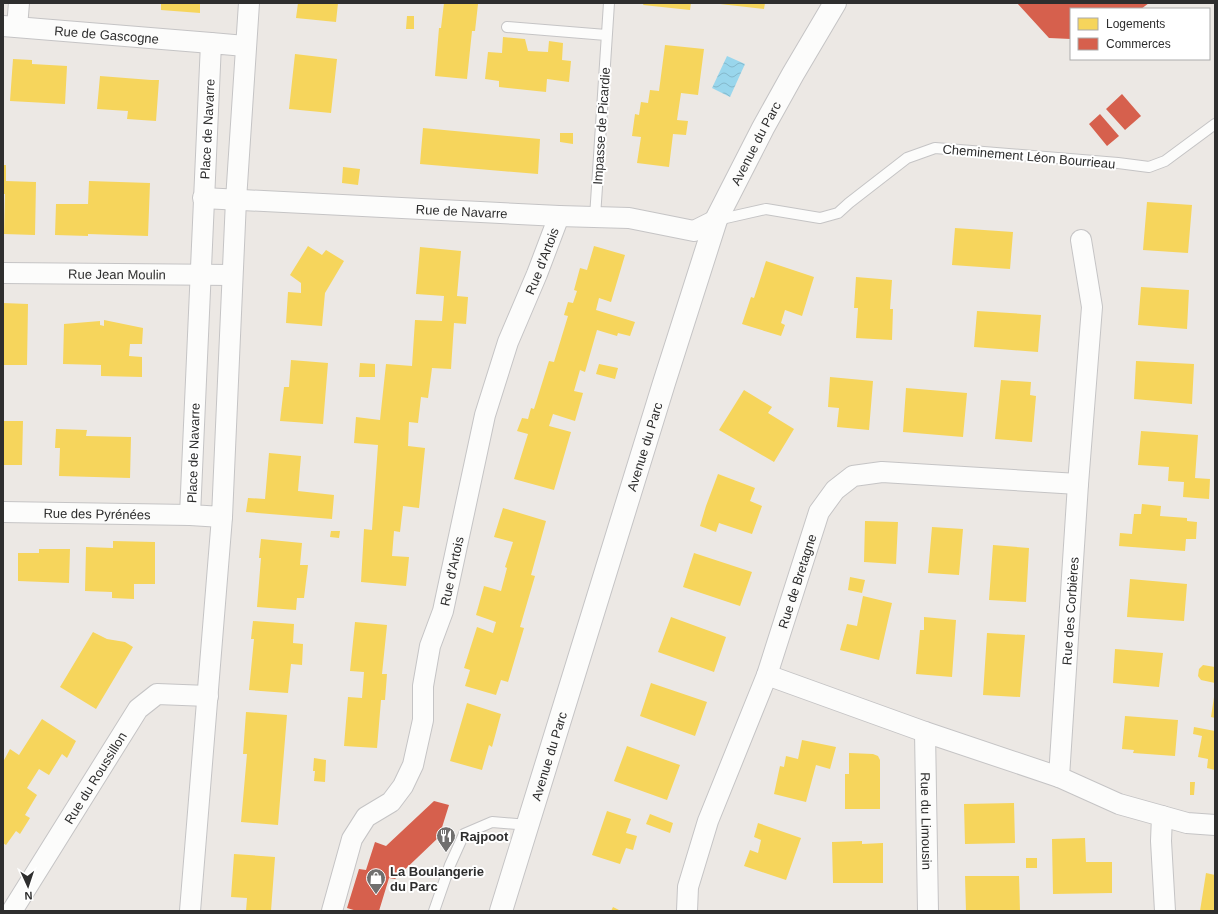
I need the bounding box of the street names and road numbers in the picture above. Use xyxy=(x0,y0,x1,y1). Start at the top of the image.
street label: Rue de Gascogne xyxy=(54,23,159,47)
street label: Impasse de Picardie xyxy=(590,67,613,185)
street label: Place de Navarre xyxy=(197,78,218,180)
street label: Avenue du Parc xyxy=(728,99,784,188)
street label: Cheminement Léon Bourrieau xyxy=(942,141,1116,172)
street label: Rue de Navarre xyxy=(415,202,508,221)
street label: Rue d'Artois xyxy=(522,225,562,297)
street label: Rue Jean Moulin xyxy=(68,267,166,282)
street label: Avenue du Parc xyxy=(624,400,666,493)
street label: Place de Navarre xyxy=(184,403,203,503)
street label: Rue des Pyrénées xyxy=(43,506,151,522)
street label: Rue de Bretagne xyxy=(775,532,820,630)
street label: Rue d'Artois xyxy=(437,535,467,607)
street label: Rue des Corbières xyxy=(1059,556,1082,666)
street label: Avenue du Parc xyxy=(528,710,570,803)
street label: Rue du Roussillon xyxy=(61,729,130,827)
street label: Rue du Limousin xyxy=(918,772,934,870)

